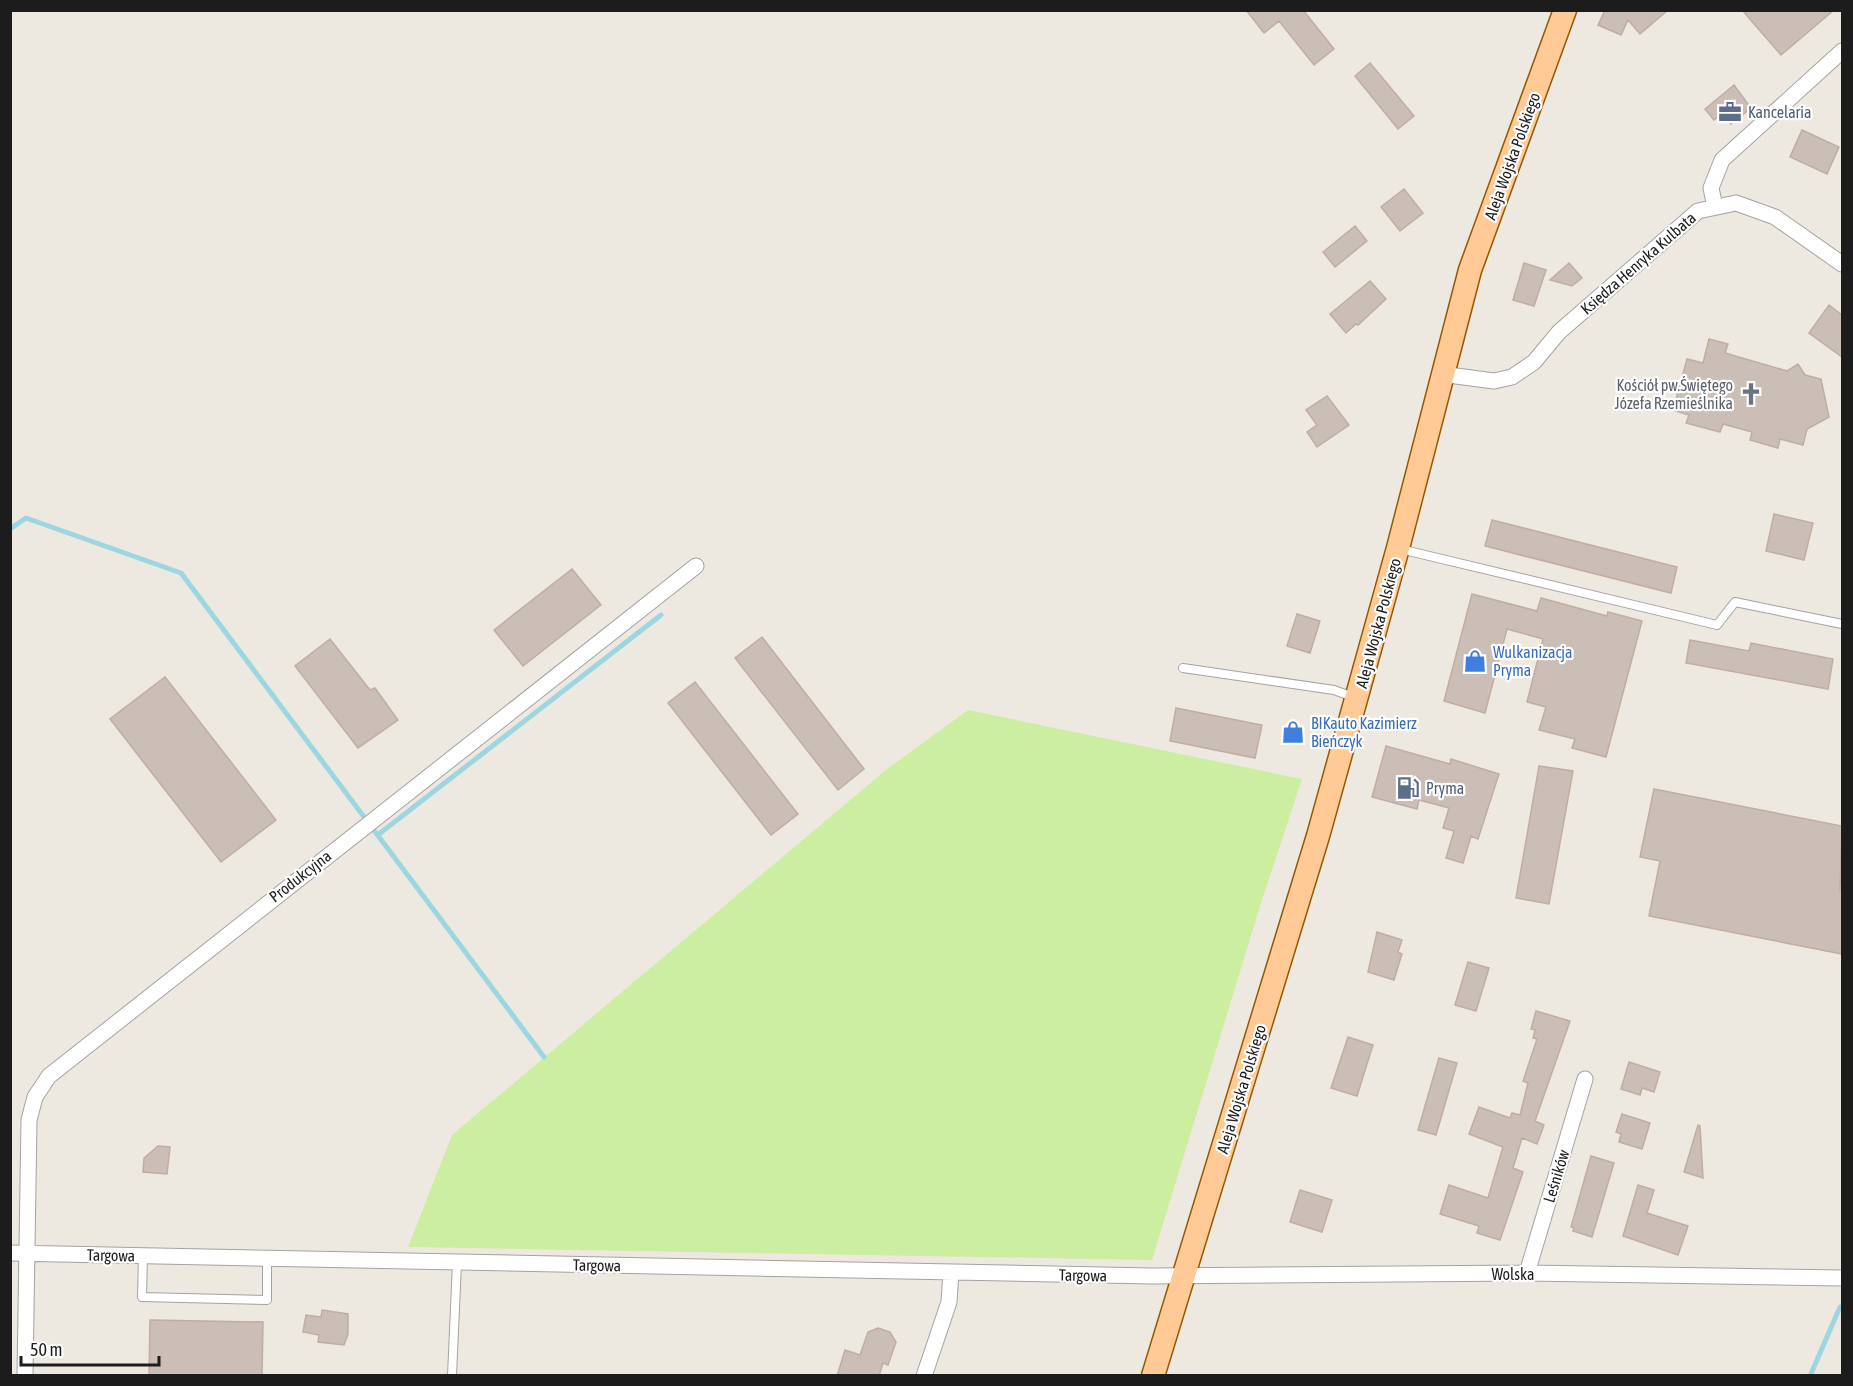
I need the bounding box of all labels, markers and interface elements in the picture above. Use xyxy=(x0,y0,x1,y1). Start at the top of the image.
street label: Aleja Wojska Polskiego xyxy=(1481,90,1544,222)
office icon: Kancelaria xyxy=(1717,99,1743,125)
place label: Kancelaria xyxy=(1748,103,1811,121)
street label: Księdza Henryka Kulbata xyxy=(1577,208,1700,319)
place label: Kościół pw.Świętego Józefa Rzemieślnika xyxy=(1614,376,1733,412)
church icon: Kościół pw.Świętego Józefa Rzemieślnika xyxy=(1738,381,1764,407)
street label: Aleja Wojska Polskiego xyxy=(1352,556,1405,690)
place label: Wulkanizacja Pryma xyxy=(1493,643,1573,680)
shop icon: Wulkanizacja Pryma xyxy=(1462,648,1488,674)
place label: BIKauto Kazimierz Bieńczyk xyxy=(1311,714,1417,751)
shop icon: BIKauto Kazimierz Bieńczyk xyxy=(1280,719,1306,745)
fuel station icon: Pryma xyxy=(1395,775,1421,801)
place label: Pryma xyxy=(1426,779,1464,798)
street label: Produkcyjna xyxy=(265,846,335,907)
street label: Aleja Wojska Polskiego xyxy=(1213,1022,1270,1156)
street label: Leśników xyxy=(1539,1147,1573,1205)
street label: Targowa xyxy=(87,1246,135,1265)
street label: Targowa xyxy=(573,1256,621,1275)
street label: Wolska xyxy=(1491,1265,1535,1283)
street label: Targowa xyxy=(1059,1266,1107,1285)
scale bar xyxy=(21,1329,159,1367)
text: 50 m xyxy=(30,1339,62,1360)

